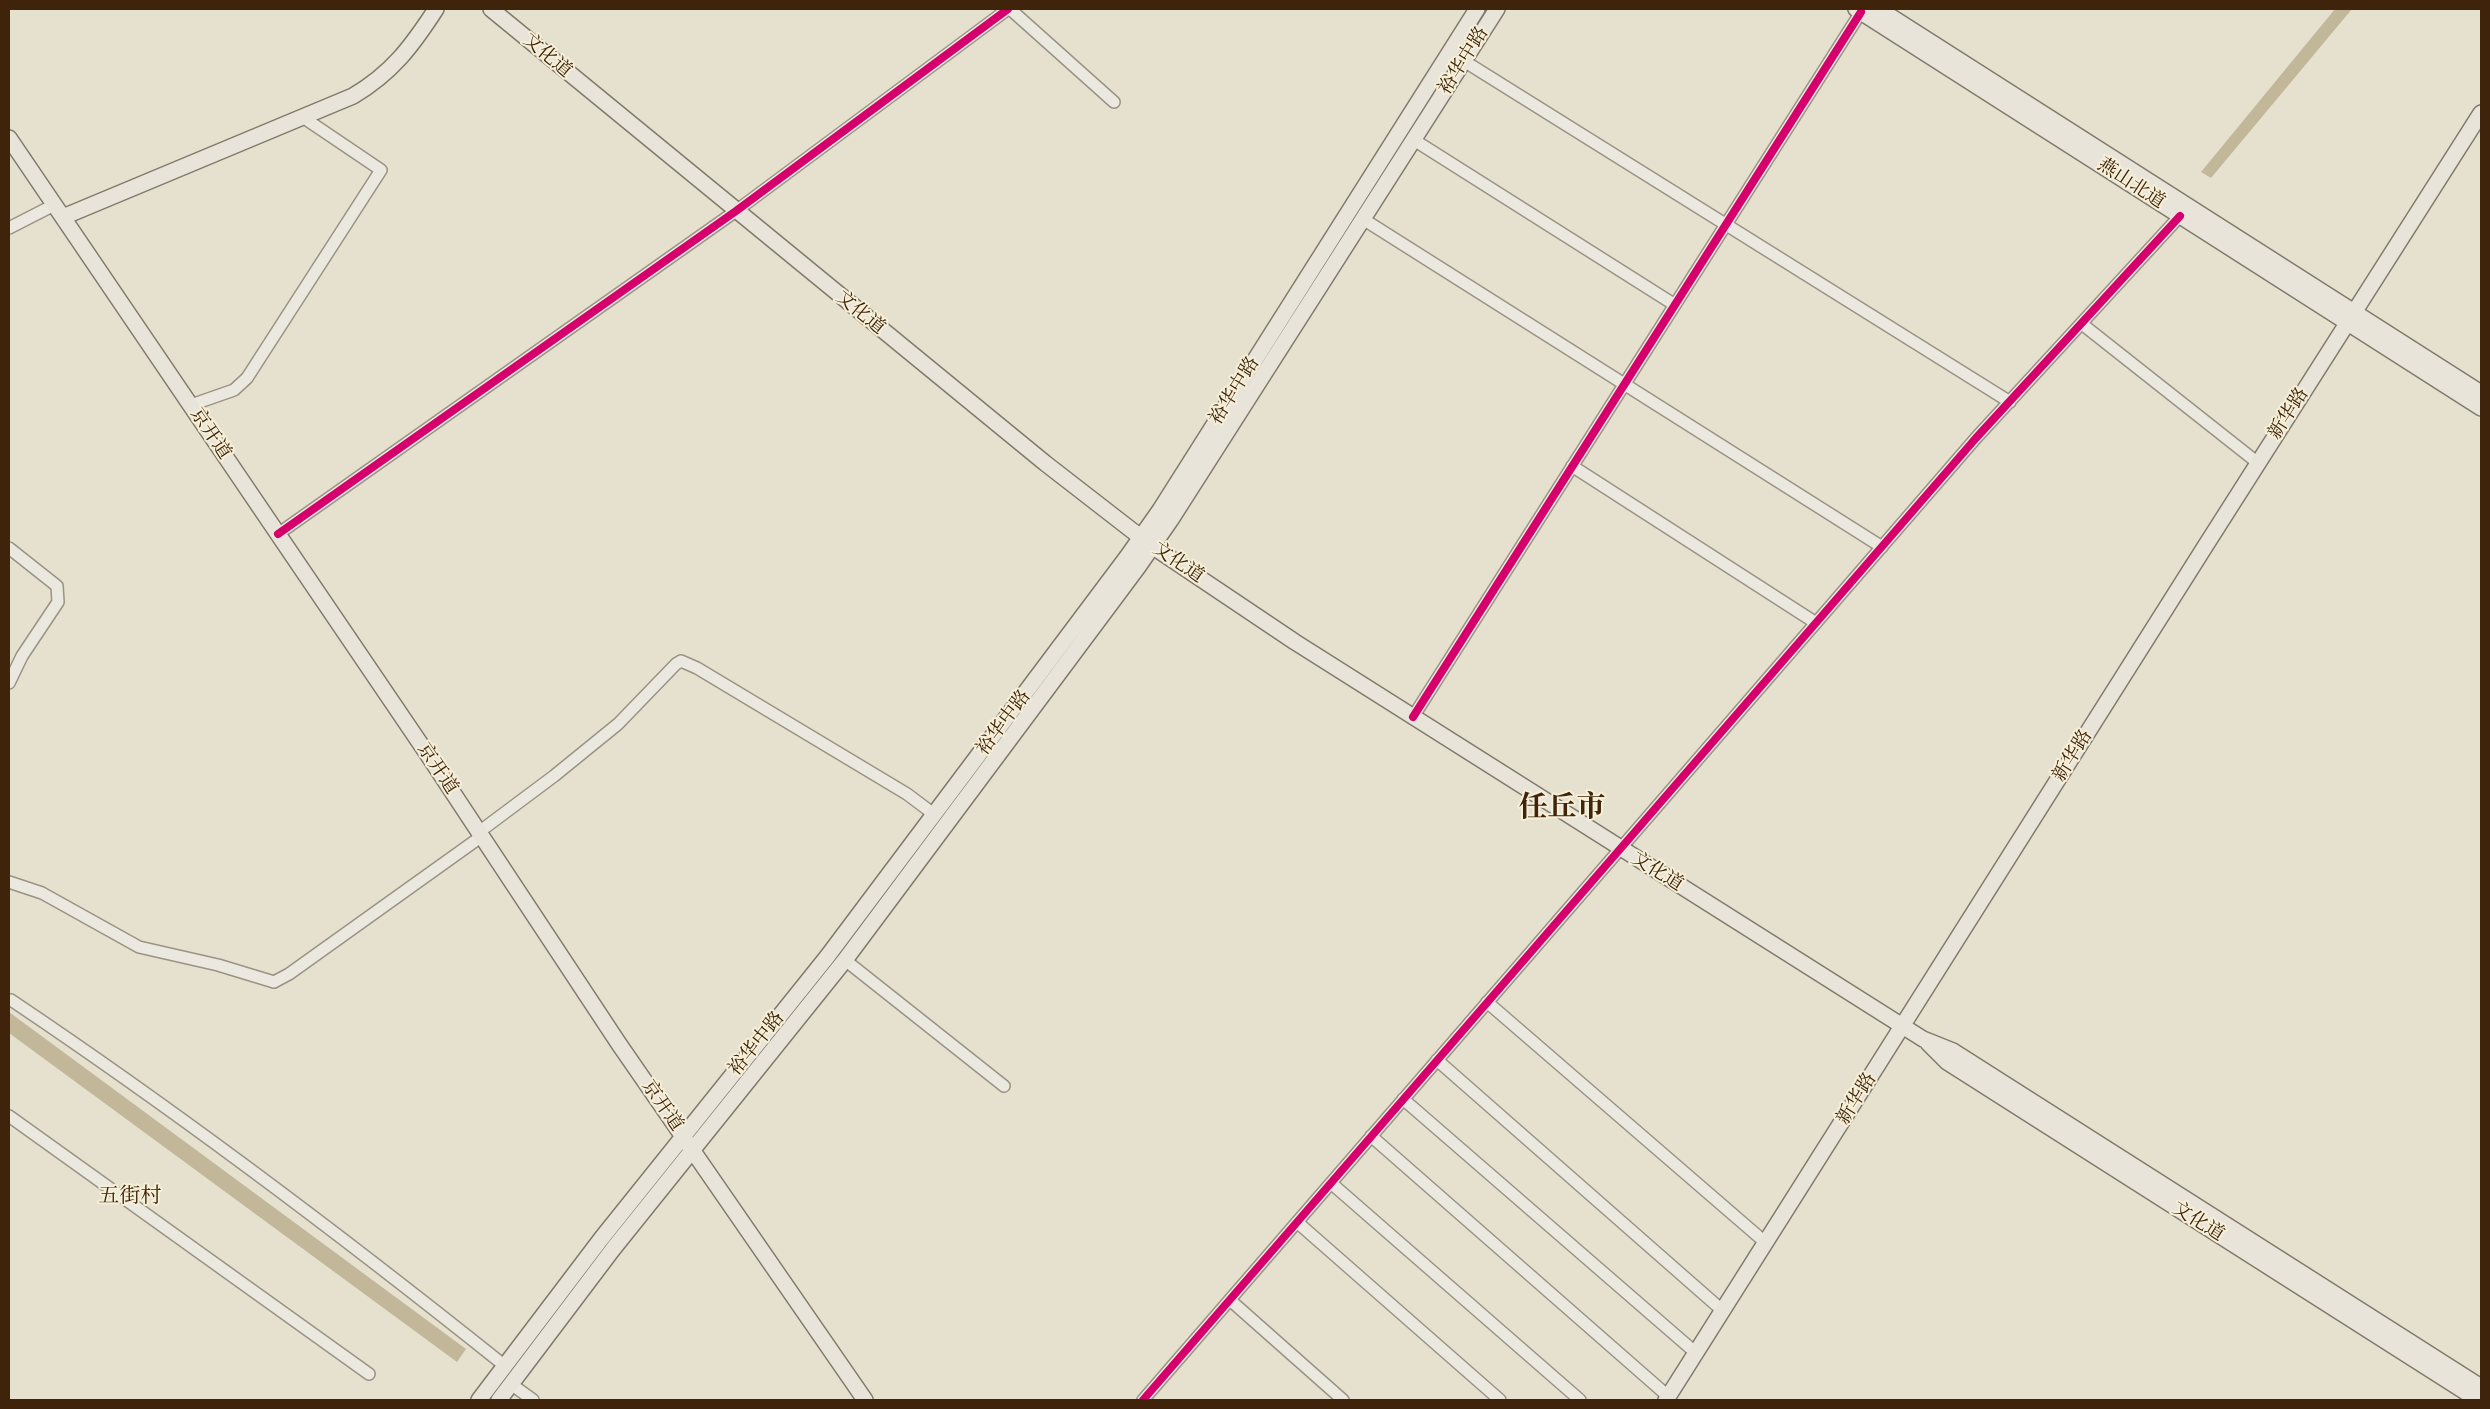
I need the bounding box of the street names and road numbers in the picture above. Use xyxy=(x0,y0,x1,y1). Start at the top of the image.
street label: 裕华中路 xyxy=(1434,23,1494,99)
street label: 文化道 xyxy=(518,29,576,83)
street label: 燕山北道 xyxy=(2093,154,2169,214)
street label: 文化道 xyxy=(831,286,889,340)
street label: 裕华中路 xyxy=(1205,353,1265,429)
street label: 新华路 xyxy=(2264,384,2314,444)
street label: 京开道 xyxy=(185,404,235,464)
street label: 文化道 xyxy=(1148,538,1208,588)
street label: 裕华中路 xyxy=(972,686,1036,760)
street label: 新华路 xyxy=(2048,726,2098,786)
street label: 京开道 xyxy=(412,739,462,799)
street label: 文化道 xyxy=(1627,847,1687,897)
street label: 裕华中路 xyxy=(724,1007,790,1081)
street label: 新华路 xyxy=(1832,1069,1882,1129)
street label: 京开道 xyxy=(636,1076,688,1136)
street label: 文化道 xyxy=(2168,1197,2228,1247)

